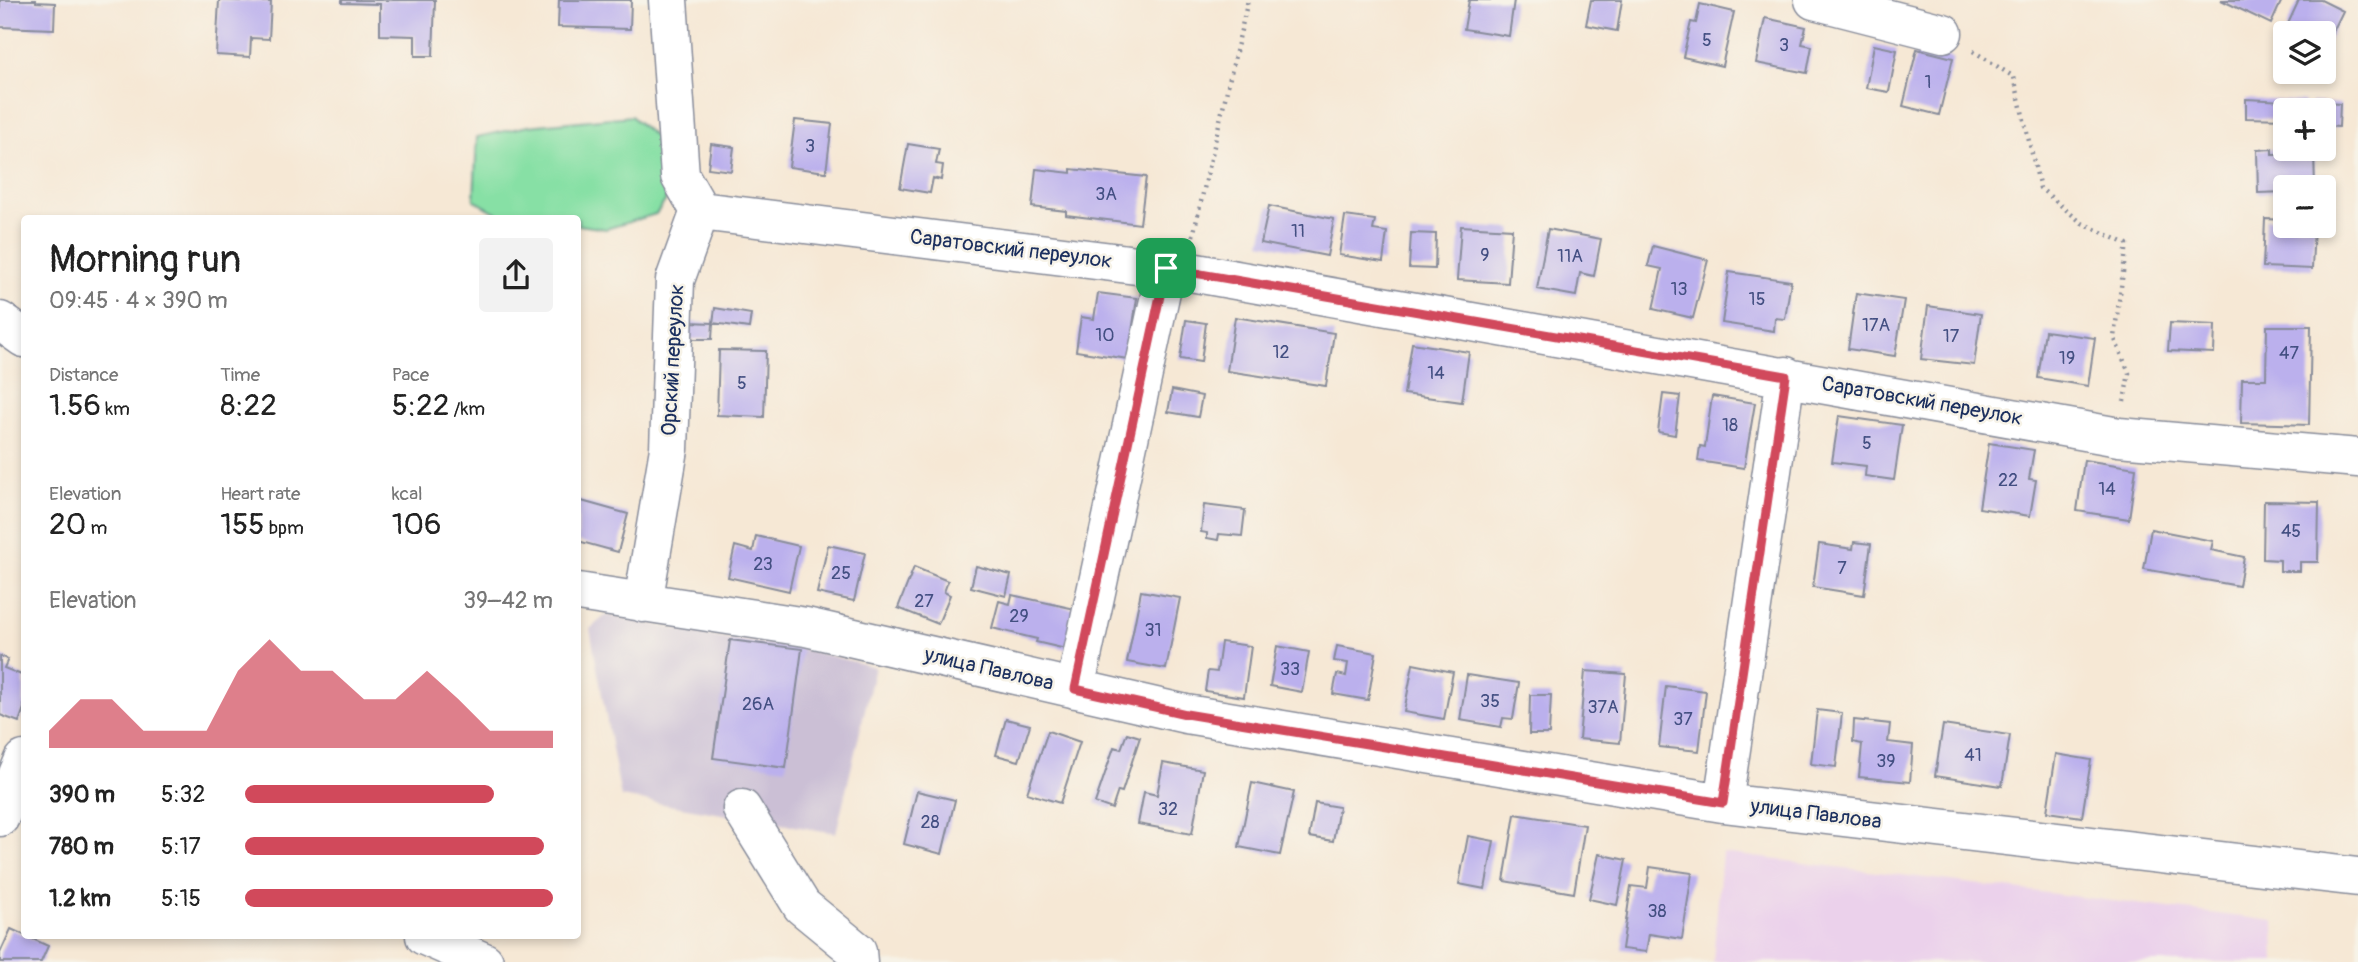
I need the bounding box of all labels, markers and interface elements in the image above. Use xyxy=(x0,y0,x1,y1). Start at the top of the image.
map controls xyxy=(2273,21,2336,238)
button: layers xyxy=(2273,21,2336,84)
house number: 5 xyxy=(1702,29,1712,52)
house number: 3 xyxy=(1779,34,1789,57)
house number: 1 xyxy=(1924,71,1932,94)
button: + xyxy=(2273,98,2336,161)
house number: 3 xyxy=(805,135,815,158)
button: − xyxy=(2273,175,2336,238)
house number: 3А xyxy=(1095,183,1117,206)
house number: 11 xyxy=(1291,220,1305,243)
street label: Саратовский переулок xyxy=(908,223,1114,275)
text: Morning run xyxy=(49,236,241,284)
button: share xyxy=(479,238,553,312)
pin xyxy=(1136,238,1196,298)
house number: 9 xyxy=(1480,244,1490,267)
house number: 11А xyxy=(1557,245,1583,268)
icon: arrive xyxy=(1147,249,1185,287)
house number: 13 xyxy=(1670,278,1688,301)
street label: Орский переулок xyxy=(656,283,690,437)
text: 09:45 · 4 × 390 m xyxy=(49,286,228,315)
house number: 15 xyxy=(1749,288,1765,311)
house number: 17А xyxy=(1862,314,1890,337)
house number: 10 xyxy=(1095,324,1115,347)
house number: 17 xyxy=(1943,325,1960,348)
house number: 12 xyxy=(1272,341,1290,364)
house number: 47 xyxy=(2279,342,2299,365)
house number: 19 xyxy=(2059,347,2075,370)
house number: 14 xyxy=(1427,362,1445,385)
text: Distance xyxy=(49,363,118,387)
text: Time xyxy=(220,363,260,387)
text: Pace xyxy=(392,363,429,387)
street label: Саратовский переулок xyxy=(1819,370,2025,432)
house number: 5 xyxy=(737,372,747,395)
text: 1.56 xyxy=(49,387,101,424)
text: 8:22 xyxy=(220,387,277,424)
text: 5:22 xyxy=(392,387,449,424)
text: km xyxy=(101,397,130,421)
text: /km xyxy=(449,397,485,421)
house number: 18 xyxy=(1722,414,1738,437)
house number: 5 xyxy=(1862,432,1872,455)
house number: 22 xyxy=(1998,469,2018,492)
house number: 14 xyxy=(2098,478,2116,501)
text: Elevation xyxy=(49,482,121,506)
text: Heart rate xyxy=(220,482,300,506)
text: kcal xyxy=(392,482,423,506)
text: 20 xyxy=(49,506,86,543)
text: 155 xyxy=(220,506,265,543)
text: 106 xyxy=(392,506,441,543)
text: m xyxy=(86,516,107,540)
text: bpm xyxy=(265,516,304,540)
house number: 45 xyxy=(2281,520,2301,543)
house number: 23 xyxy=(753,553,773,576)
house number: 7 xyxy=(1837,557,1847,580)
house number: 25 xyxy=(831,562,851,585)
text: Elevation xyxy=(49,586,137,615)
text: 39–42 m xyxy=(463,586,553,615)
house number: 27 xyxy=(914,590,934,613)
house number: 29 xyxy=(1009,605,1029,628)
house number: 31 xyxy=(1144,619,1162,642)
street label: улица Павлова xyxy=(921,641,1056,697)
house number: 33 xyxy=(1280,658,1300,681)
house number: 35 xyxy=(1480,690,1500,713)
house number: 26А xyxy=(742,693,774,716)
house number: 37А xyxy=(1587,696,1619,719)
house number: 37 xyxy=(1673,708,1693,731)
house number: 41 xyxy=(1964,744,1982,767)
house number: 39 xyxy=(1876,750,1896,773)
text: 390 m xyxy=(49,780,115,809)
text: 5:32 xyxy=(161,780,205,809)
street label: улица Павлова xyxy=(1748,792,1883,835)
house number: 32 xyxy=(1158,798,1178,821)
house number: 28 xyxy=(920,811,940,834)
text: 780 m xyxy=(49,832,114,861)
text: 5:17 xyxy=(161,832,201,861)
text: 1.2 km xyxy=(49,884,111,913)
text: 5:15 xyxy=(161,884,201,913)
house number: 38 xyxy=(1647,900,1667,923)

